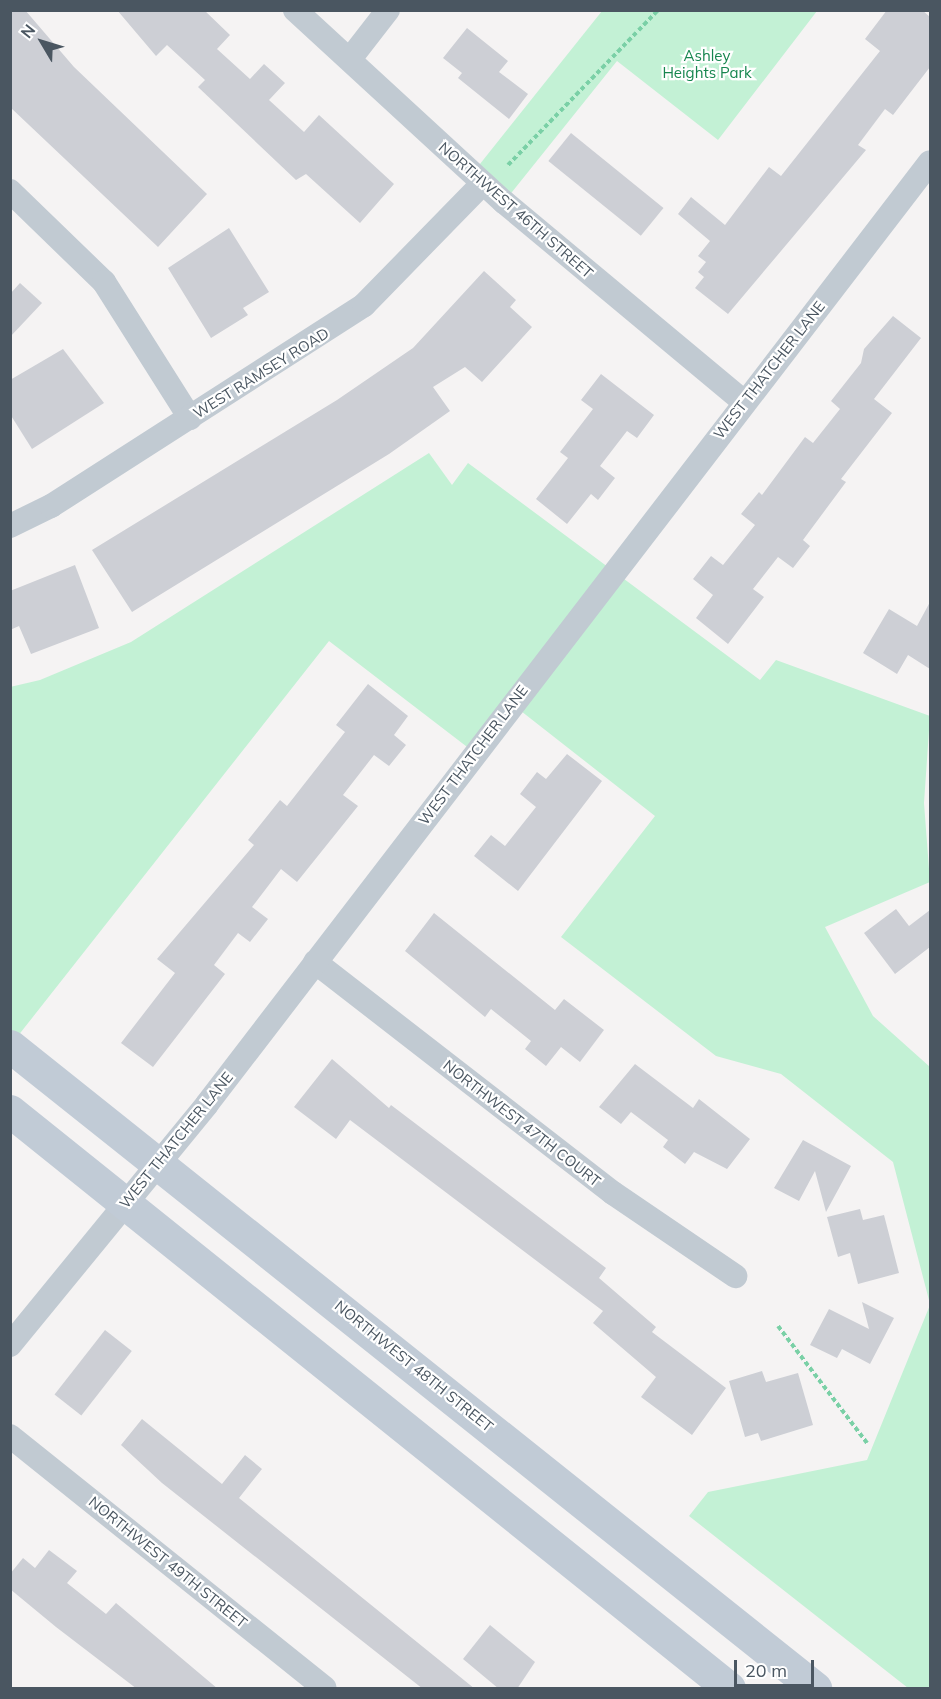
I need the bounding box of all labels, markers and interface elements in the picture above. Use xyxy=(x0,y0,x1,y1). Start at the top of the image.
north arrow xyxy=(12,12,72,72)
text: N xyxy=(16,20,39,42)
park label: Ashley Heights Park xyxy=(662,46,752,81)
street label: NORTHWEST 46TH STREET xyxy=(435,138,597,282)
street label: WEST THATCHER LANE xyxy=(710,297,828,443)
street label: WEST RAMSEY ROAD xyxy=(190,324,332,422)
street label: WEST THATCHER LANE xyxy=(415,682,531,828)
street label: NORTHWEST 47TH COURT xyxy=(440,1056,604,1190)
street label: WEST THATCHER LANE xyxy=(115,1068,237,1212)
street label: NORTHWEST 48TH STREET xyxy=(331,1297,497,1435)
street label: NORTHWEST 49TH STREET xyxy=(85,1493,251,1631)
scale bar xyxy=(737,1648,816,1686)
text: 20 m xyxy=(745,1659,787,1682)

